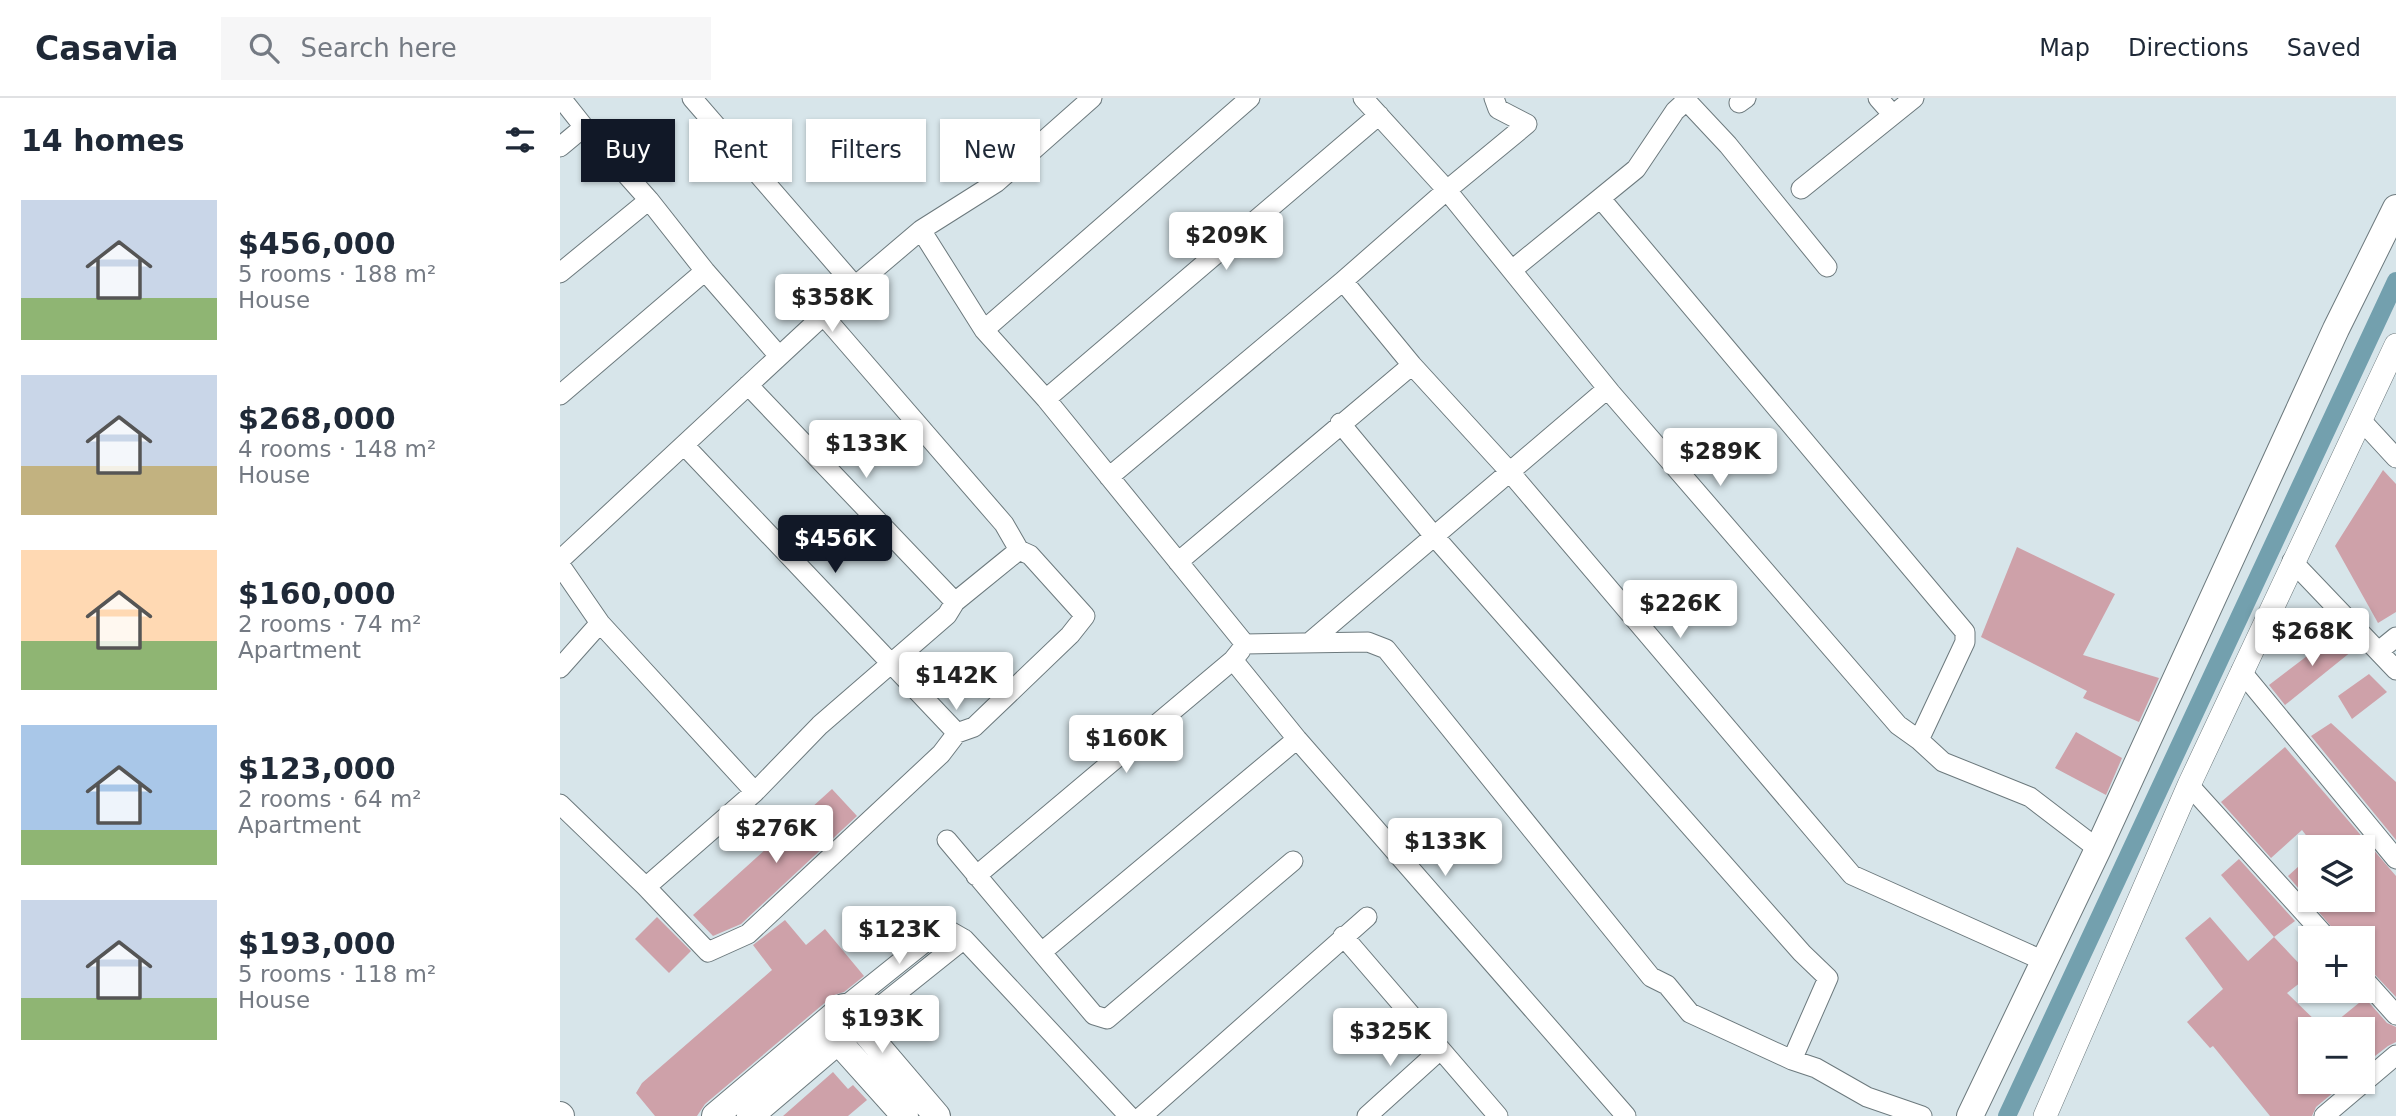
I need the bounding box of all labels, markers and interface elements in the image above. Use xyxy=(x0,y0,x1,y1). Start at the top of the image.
search box xyxy=(221,17,711,80)
text: Casavia xyxy=(35,29,179,68)
icon: search xyxy=(245,29,283,67)
text: Search here xyxy=(301,33,457,63)
text: Map xyxy=(2039,34,2090,62)
text: Directions xyxy=(2128,34,2249,62)
text: Saved xyxy=(2287,34,2361,62)
chip: Buy xyxy=(581,119,675,182)
chip: Rent xyxy=(689,119,792,182)
chip: Filters xyxy=(806,119,926,182)
chip: New xyxy=(940,119,1040,182)
icon: filters xyxy=(501,121,539,159)
text: 14 homes xyxy=(21,123,185,158)
pin: $209K xyxy=(1177,212,1275,272)
text: $209K xyxy=(1185,222,1267,248)
text: $456,000 xyxy=(238,226,396,261)
icon: home xyxy=(77,228,161,312)
text: 5 rooms · 188 m² xyxy=(238,261,436,287)
pin: $358K xyxy=(783,274,881,334)
text: $358K xyxy=(791,284,873,310)
text: House xyxy=(238,287,310,313)
text: $268,000 xyxy=(238,401,396,436)
icon: home xyxy=(77,403,161,487)
pin: $133K xyxy=(817,420,915,480)
pin: $289K xyxy=(1671,428,1769,488)
text: $133K xyxy=(825,430,907,456)
text: 4 rooms · 148 m² xyxy=(238,436,436,462)
text: $289K xyxy=(1679,438,1761,464)
text: House xyxy=(238,462,310,488)
pin: $456K xyxy=(786,516,884,575)
text: $456K xyxy=(794,525,876,551)
text: $160,000 xyxy=(238,576,396,611)
icon: home xyxy=(77,578,161,662)
pin: $226K xyxy=(1631,580,1729,640)
text: $226K xyxy=(1639,590,1721,616)
pin: $268K xyxy=(2263,608,2361,668)
text: 2 rooms · 74 m² xyxy=(238,611,422,637)
text: $268K xyxy=(2271,618,2353,644)
text: Apartment xyxy=(238,637,361,663)
pin: $142K xyxy=(907,652,1005,712)
text: $142K xyxy=(915,662,997,688)
pin: $160K xyxy=(1077,716,1175,775)
text: $160K xyxy=(1085,725,1167,751)
text: $123,000 xyxy=(238,751,396,786)
icon: home xyxy=(77,753,161,837)
text: 2 rooms · 64 m² xyxy=(238,786,422,812)
pin: $276K xyxy=(727,806,825,865)
text: Apartment xyxy=(238,812,361,838)
text: $276K xyxy=(735,815,817,841)
pin: $133K xyxy=(1396,818,1494,878)
text: $133K xyxy=(1404,828,1486,854)
map controls xyxy=(2298,835,2375,1094)
button: layers xyxy=(2298,835,2375,912)
pin: $123K xyxy=(850,906,948,966)
text: $123K xyxy=(858,916,940,942)
text: $193,000 xyxy=(238,926,396,961)
button: + xyxy=(2298,926,2375,1003)
icon: home xyxy=(77,928,161,1012)
text: 5 rooms · 118 m² xyxy=(238,961,436,987)
text: House xyxy=(238,987,310,1013)
pin: $193K xyxy=(833,996,931,1055)
text: $193K xyxy=(841,1005,923,1031)
pin: $325K xyxy=(1341,1009,1439,1068)
button: − xyxy=(2298,1017,2375,1094)
text: $325K xyxy=(1349,1018,1431,1044)

